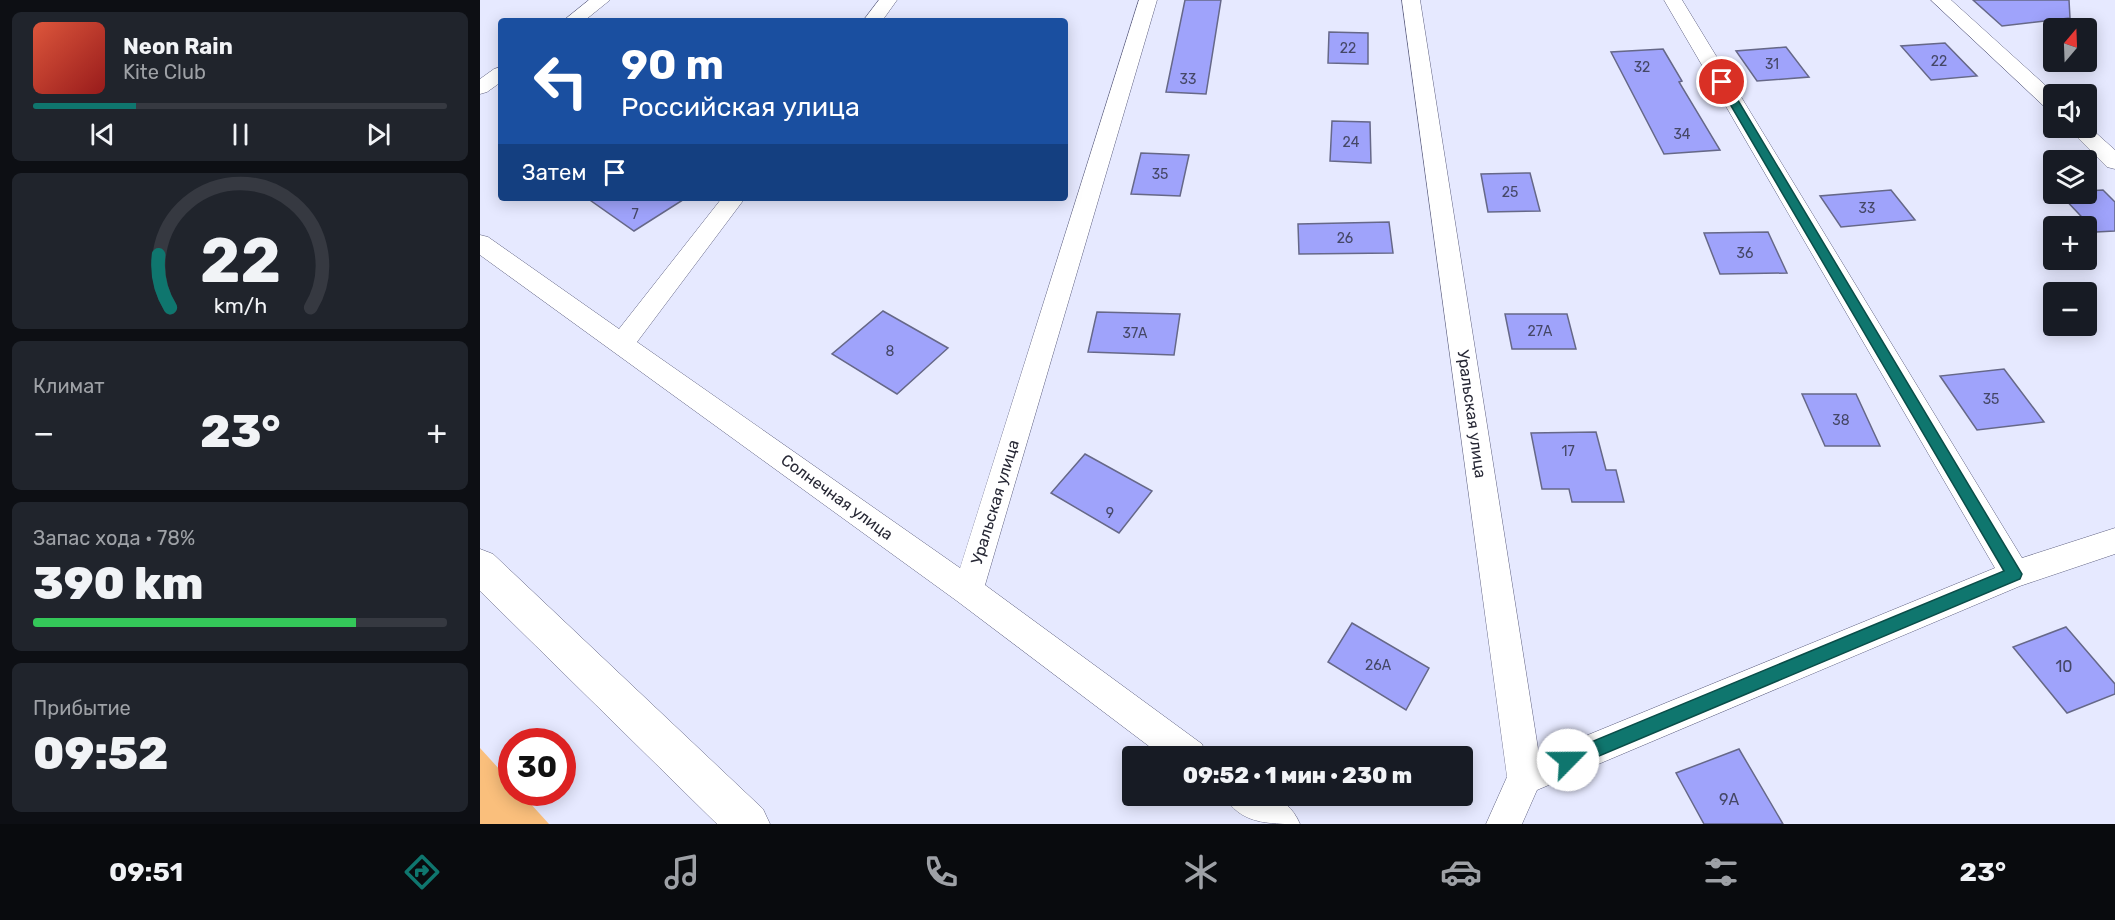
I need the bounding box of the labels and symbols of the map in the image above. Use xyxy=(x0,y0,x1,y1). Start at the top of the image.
north arrow xyxy=(2043,18,2097,72)
house number: 22 xyxy=(1340,40,1356,57)
house number: 22 xyxy=(1931,53,1947,70)
pin xyxy=(1696,56,1747,107)
house number: 31 xyxy=(1765,56,1779,73)
house number: 32 xyxy=(1634,59,1650,76)
house number: 33 xyxy=(1180,71,1196,88)
house number: 34 xyxy=(1673,126,1691,143)
house number: 24 xyxy=(1343,134,1360,151)
house number: 35 xyxy=(1152,166,1168,183)
house number: 25 xyxy=(1502,184,1518,201)
house number: 33 xyxy=(1859,200,1875,217)
house number: 7 xyxy=(631,206,639,223)
house number: 26 xyxy=(1337,230,1353,247)
house number: 36 xyxy=(1737,245,1753,262)
house number: 27А xyxy=(1528,323,1553,340)
house number: 37А xyxy=(1123,325,1148,342)
house number: 8 xyxy=(886,343,895,360)
street label: Уральская улица xyxy=(1454,349,1490,479)
house number: 35 xyxy=(1983,391,1999,408)
house number: 38 xyxy=(1832,412,1850,429)
street label: Уральская улица xyxy=(967,437,1023,567)
house number: 17 xyxy=(1561,443,1575,460)
street label: Солнечная улица xyxy=(777,450,897,544)
house number: 9 xyxy=(1106,505,1114,522)
house number: 26А xyxy=(1365,657,1392,674)
house number: 10 xyxy=(2055,657,2073,676)
speed limit sign: 30 xyxy=(498,728,576,806)
position arrow xyxy=(1536,728,1600,792)
house number: 9А xyxy=(1719,790,1739,809)

